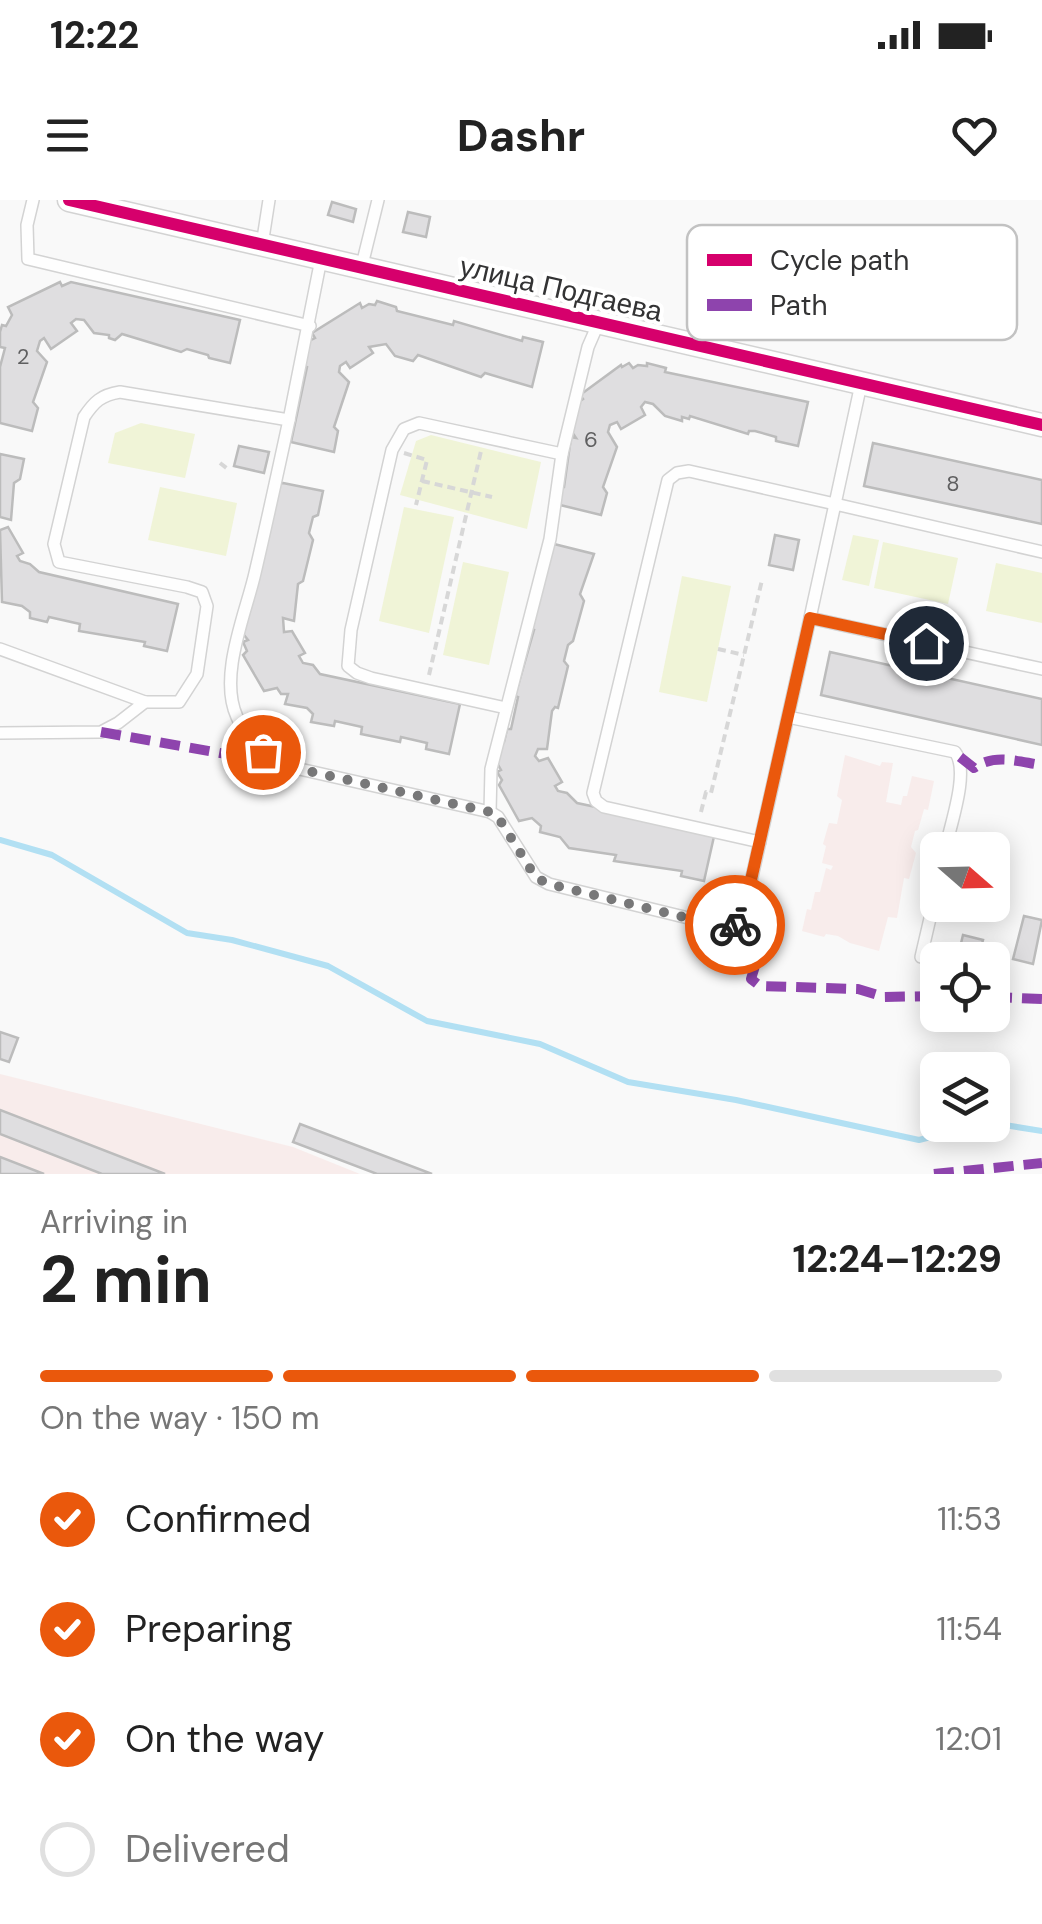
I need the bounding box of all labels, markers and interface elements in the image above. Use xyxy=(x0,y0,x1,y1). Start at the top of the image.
text: 12:22 xyxy=(50,10,139,60)
text: Dashr xyxy=(457,106,585,165)
icon: menu xyxy=(40,108,95,163)
icon: heart xyxy=(947,108,1002,163)
legend xyxy=(687,225,1017,340)
text: Cycle path xyxy=(770,242,909,279)
street label: улица Подгаева xyxy=(456,248,666,330)
text: Path xyxy=(770,287,828,324)
house number: 2 xyxy=(17,342,29,371)
house number: 6 xyxy=(584,425,598,454)
house number: 8 xyxy=(946,469,960,498)
pin xyxy=(884,601,969,686)
icon: home xyxy=(899,616,954,671)
pin xyxy=(221,710,306,795)
icon: bag xyxy=(236,725,291,780)
north arrow xyxy=(920,832,1010,922)
map controls xyxy=(920,832,1010,1142)
courier xyxy=(685,875,785,975)
icon: bike xyxy=(708,898,763,953)
button: locate xyxy=(920,942,1010,1032)
button: layers xyxy=(920,1052,1010,1142)
text: Arriving in xyxy=(40,1201,188,1243)
text: 12:24–12:29 xyxy=(792,1234,1002,1284)
text: 2 min xyxy=(40,1238,212,1322)
text: On the way · 150 m xyxy=(40,1397,320,1439)
icon: check xyxy=(40,1492,95,1547)
text: Confirmed xyxy=(125,1494,311,1544)
text: 11:53 xyxy=(937,1498,1002,1540)
icon: check xyxy=(40,1602,95,1657)
text: Preparing xyxy=(125,1604,293,1654)
text: 11:54 xyxy=(937,1608,1002,1650)
icon: check xyxy=(40,1712,95,1767)
text: On the way xyxy=(125,1714,324,1764)
text: 12:01 xyxy=(935,1718,1002,1760)
text: Delivered xyxy=(125,1824,290,1874)

